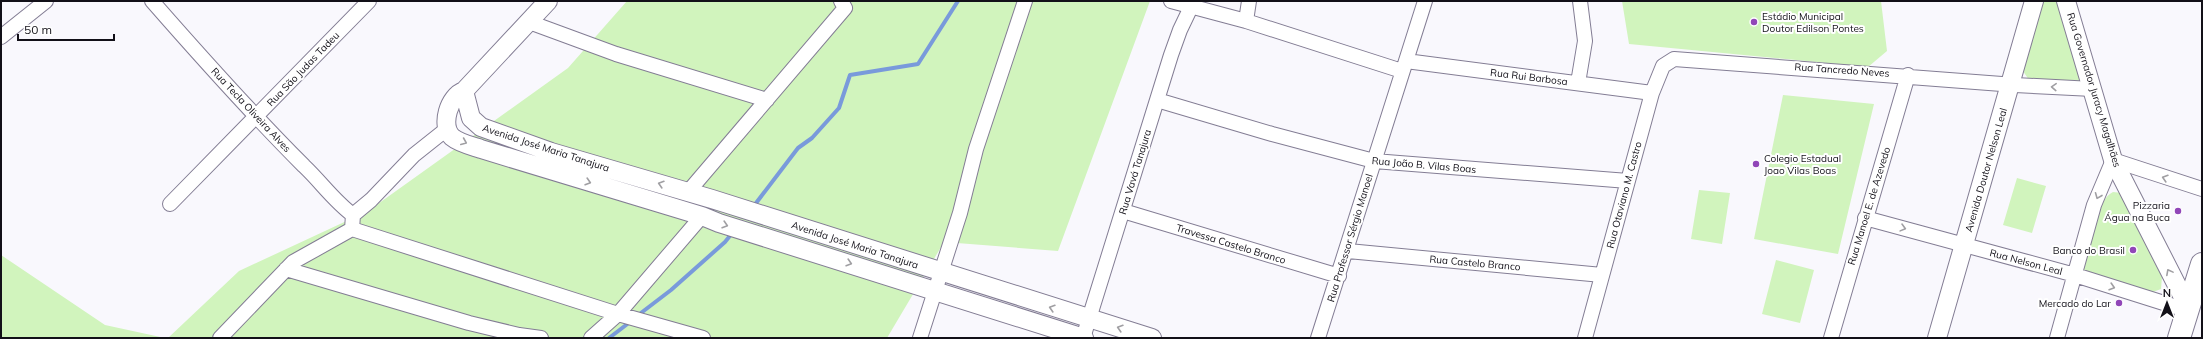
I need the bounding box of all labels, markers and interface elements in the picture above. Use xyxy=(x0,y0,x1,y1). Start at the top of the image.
place label: Estádio Municipal Doutor Edilson Pontes xyxy=(1762,10,1864,35)
street label: Rua Governador Juracy Magalhães xyxy=(2064,11,2124,169)
scale bar xyxy=(18,16,114,42)
marker: Estádio Municipal Doutor Edilson Pontes xyxy=(1749,17,1759,27)
text: 50 m xyxy=(24,22,52,37)
street label: Rua São Judas Tadeu xyxy=(264,29,342,109)
street label: Rua Tancredo Neves xyxy=(1794,60,1890,80)
street label: Rua Tecla Oliveira Alves xyxy=(208,65,294,155)
street label: Rua Rui Barbosa xyxy=(1489,66,1569,88)
one-way arrow xyxy=(2051,83,2057,92)
street label: Avenida Doutor Nelson Leal xyxy=(1962,106,2010,234)
street label: Avenida José Maria Tanajura xyxy=(481,121,611,175)
street label: Rua Vavá Tanajura xyxy=(1116,128,1154,216)
one-way arrow xyxy=(460,138,467,146)
street label: Rua Otaviano M. Castro xyxy=(1603,140,1645,250)
street label: Rua Manoel E. de Azevedo xyxy=(1845,145,1893,267)
place label: Colegio Estadual Joao Vilas Boas xyxy=(1764,152,1841,177)
street label: Rua João B. Vilas Boas xyxy=(1371,154,1477,176)
marker: Colegio Estadual Joao Vilas Boas xyxy=(1751,159,1761,169)
street label: Rua Professor Sérgio Manoel xyxy=(1324,172,1376,304)
one-way arrow xyxy=(2161,174,2168,183)
one-way arrow xyxy=(584,177,591,186)
one-way arrow xyxy=(657,180,664,189)
one-way arrow xyxy=(2095,191,2103,199)
place label: Pizzaria Água na Buca xyxy=(2104,199,2170,224)
marker: Pizzaria Água na Buca xyxy=(2173,206,2183,216)
street label: Avenida José Maria Tanajura xyxy=(790,218,920,272)
one-way arrow xyxy=(721,220,728,229)
street label: Travessa Castelo Branco xyxy=(1175,221,1288,267)
one-way arrow xyxy=(1899,223,1906,232)
place label: Banco do Brasil xyxy=(2053,244,2125,257)
marker: Banco do Brasil xyxy=(2128,245,2138,255)
street label: Rua Nelson Leal xyxy=(1988,246,2064,278)
street label: Rua Castelo Branco xyxy=(1429,253,1521,273)
one-way arrow xyxy=(845,258,852,267)
one-way arrow xyxy=(2167,269,2174,276)
one-way arrow xyxy=(2108,282,2115,291)
north arrow xyxy=(2147,283,2187,323)
text: N xyxy=(2163,286,2171,300)
place label: Mercado do Lar xyxy=(2039,297,2111,310)
marker: Mercado do Lar xyxy=(2114,298,2124,308)
one-way arrow xyxy=(1048,304,1055,313)
one-way arrow xyxy=(1117,324,1124,333)

